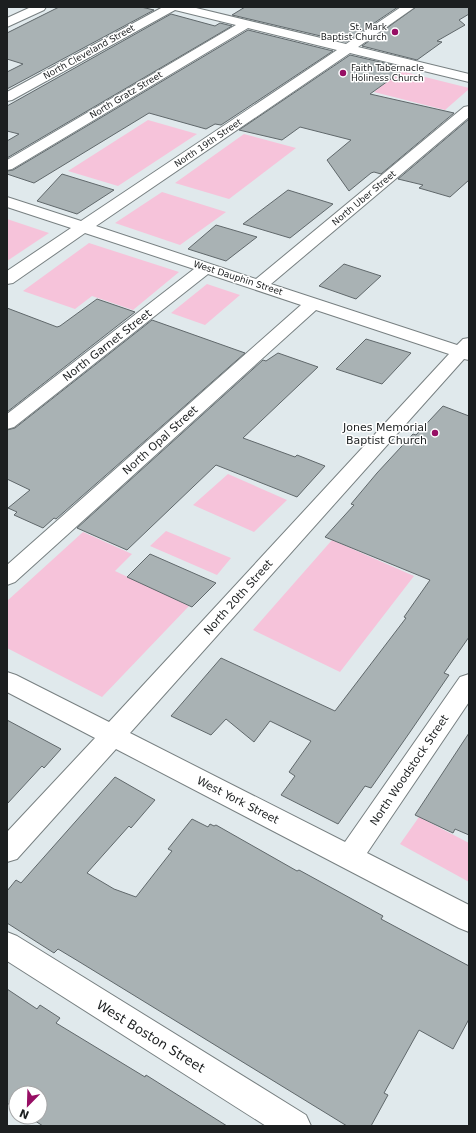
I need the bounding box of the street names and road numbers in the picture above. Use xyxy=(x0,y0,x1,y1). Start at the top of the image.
street label: North Cleveland Street xyxy=(42,22,137,81)
street label: North Gratz Street xyxy=(88,69,164,121)
street label: North 19th Street xyxy=(172,117,244,169)
street label: North Uber Street xyxy=(330,168,398,227)
street label: West Dauphin Street xyxy=(192,259,284,297)
street label: North Garnet Street xyxy=(60,306,155,384)
street label: North Opal Street xyxy=(120,403,201,478)
street label: North 20th Street xyxy=(201,557,276,638)
street label: North Woodstock Street xyxy=(367,712,452,828)
street label: West York Street xyxy=(195,774,282,827)
street label: West Boston Street xyxy=(94,997,208,1076)

